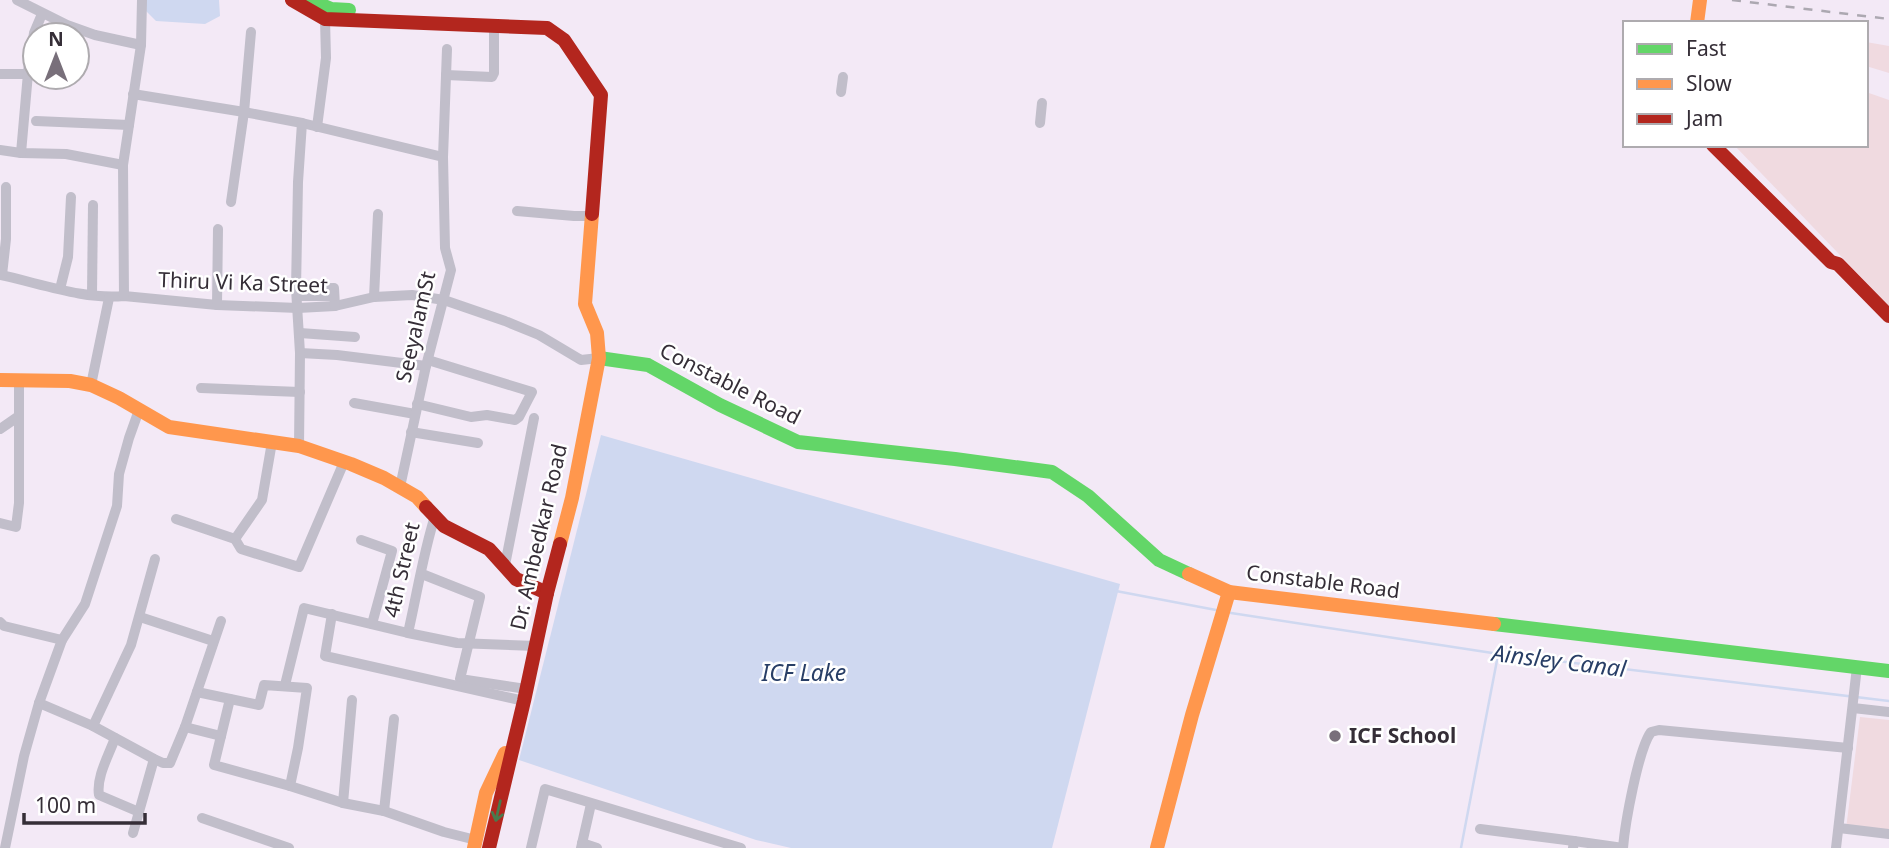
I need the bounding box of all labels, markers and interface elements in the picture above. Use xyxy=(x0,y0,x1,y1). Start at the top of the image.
north arrow xyxy=(21,21,91,91)
legend xyxy=(1623,21,1868,147)
text: N xyxy=(48,26,64,52)
text: Fast xyxy=(1686,34,1727,62)
text: Slow xyxy=(1686,69,1732,97)
text: Jam xyxy=(1684,104,1723,132)
street label: Thiru Vi Ka Street xyxy=(158,265,329,299)
street label: SeeyalamSt xyxy=(389,268,441,385)
street label: Constable Road xyxy=(655,336,806,431)
street label: Dr. Ambedkar Road xyxy=(503,441,573,633)
street label: 4th Street xyxy=(377,519,426,620)
street label: Constable Road xyxy=(1245,558,1401,604)
water label: Ainsley Canal xyxy=(1488,636,1629,684)
water label: ICF Lake xyxy=(761,656,846,688)
place label: ICF School xyxy=(1349,721,1456,749)
marker: ICF School xyxy=(1327,728,1343,744)
scale bar xyxy=(24,782,145,826)
text: 100 m xyxy=(35,791,96,819)
one-way arrow xyxy=(491,799,504,822)

